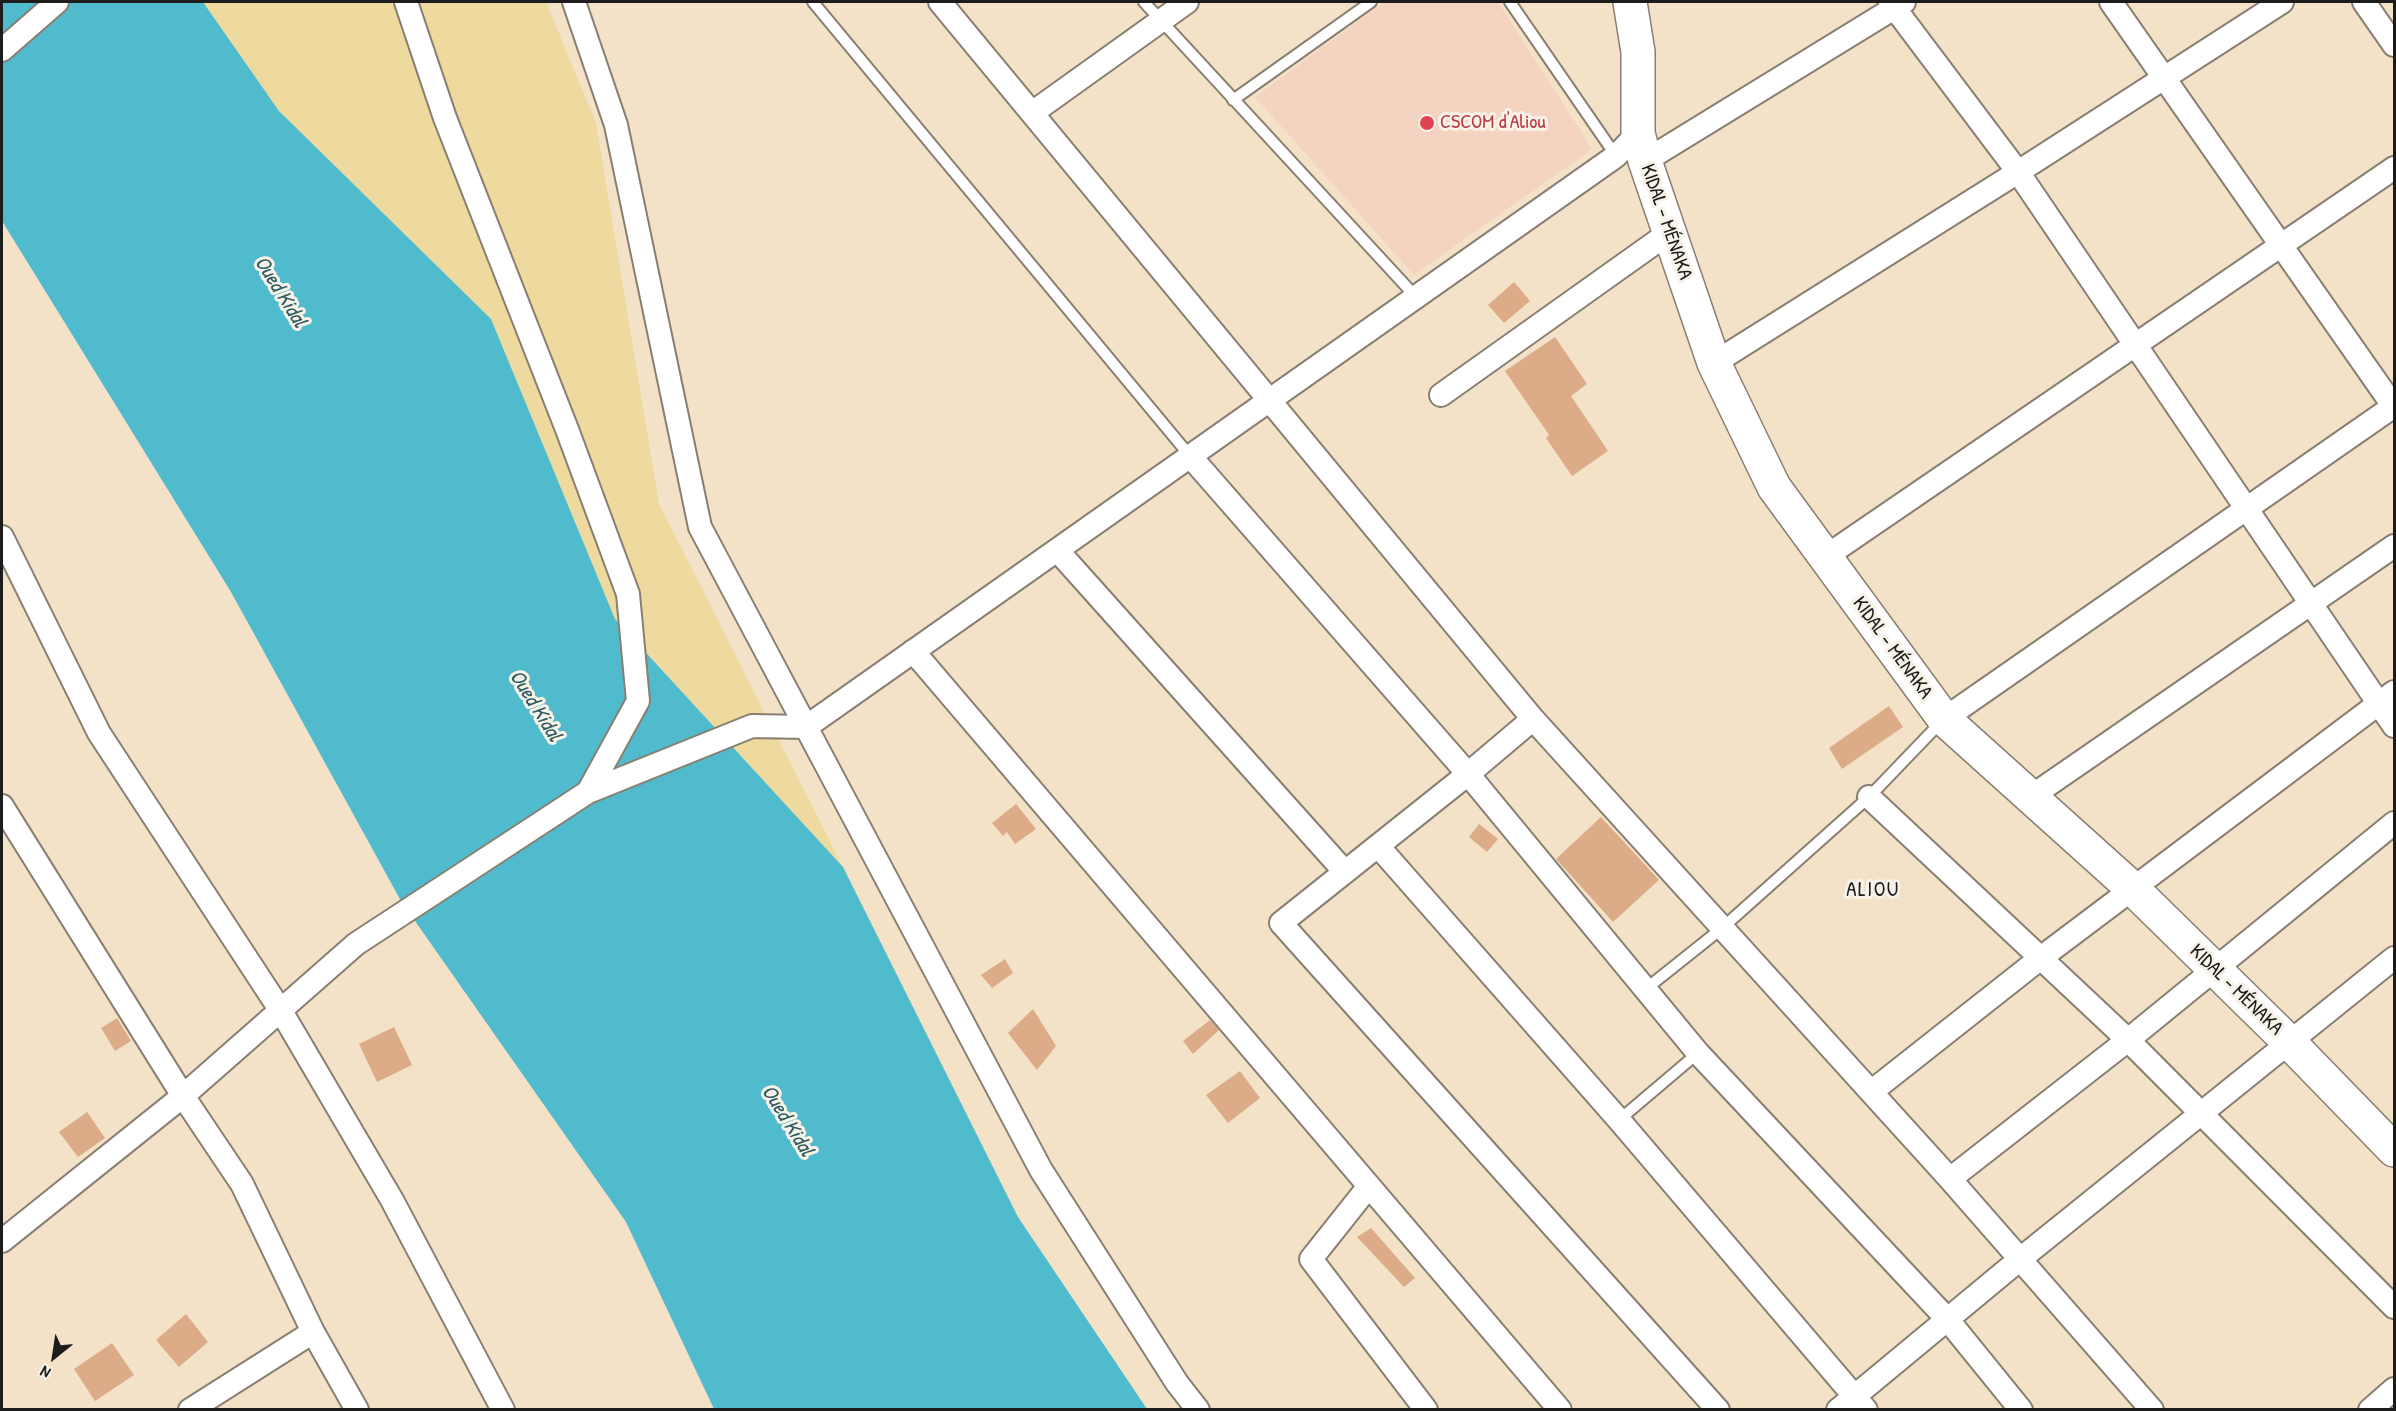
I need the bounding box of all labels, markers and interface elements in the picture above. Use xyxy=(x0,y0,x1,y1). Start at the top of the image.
place label: CSCOM d'Aliou xyxy=(1440,111,1545,135)
marker: CSCOM d'Aliou xyxy=(1418,114,1436,132)
street label: KIDAL - MÉNAKA xyxy=(1635,161,1697,283)
water label: Oued Kidal xyxy=(248,252,312,332)
street label: KIDAL - MÉNAKA xyxy=(1847,592,1937,704)
water label: Oued Kidal xyxy=(503,666,567,746)
district label: ALIOU xyxy=(1846,877,1900,903)
street label: KIDAL - MÉNAKA xyxy=(2184,940,2288,1040)
water label: Oued Kidal xyxy=(755,1081,819,1161)
north arrow xyxy=(24,1327,84,1387)
text: N xyxy=(36,1361,54,1384)

